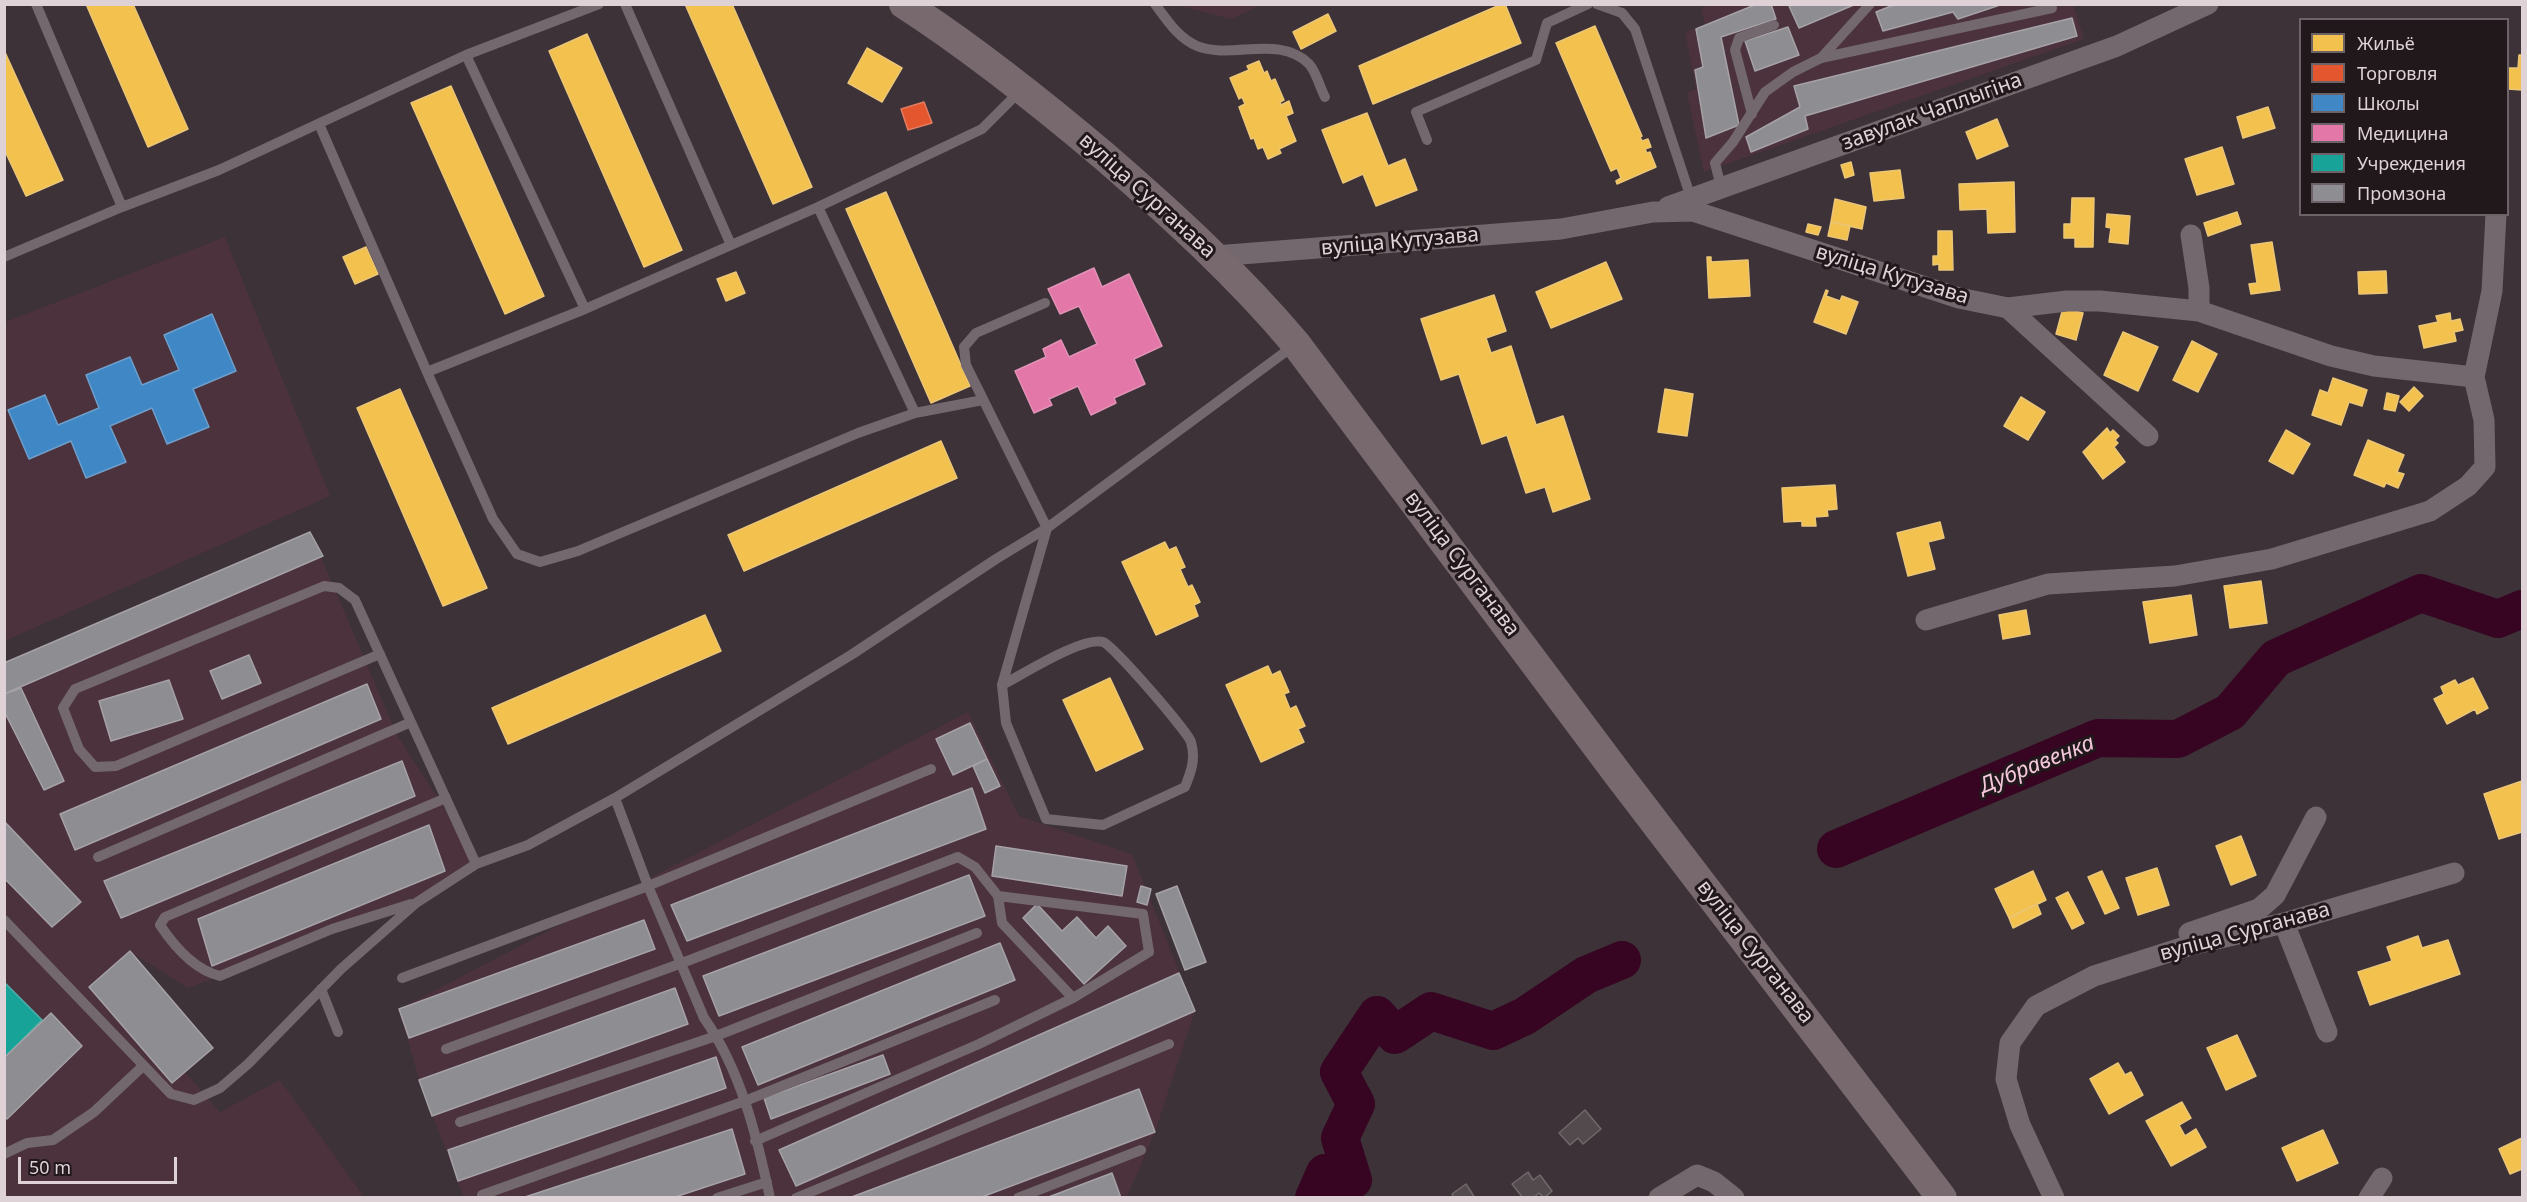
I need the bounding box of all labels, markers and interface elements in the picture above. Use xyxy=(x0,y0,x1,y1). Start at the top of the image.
legend xyxy=(2299,18,2509,216)
text: Жильё xyxy=(2357,31,2415,55)
text: Торговля xyxy=(2357,61,2437,85)
street label: завулак Чаплыгіна xyxy=(1839,68,2025,156)
text: Школы xyxy=(2357,91,2420,115)
text: Медицина xyxy=(2357,121,2448,145)
street label: вуліца Сурганава xyxy=(1074,128,1220,264)
text: Учреждения xyxy=(2357,151,2466,175)
text: Промзона xyxy=(2357,181,2446,205)
street label: вуліца Кутузава xyxy=(1320,223,1480,261)
street label: вуліца Кутузава xyxy=(1813,240,1971,310)
street label: вуліца Сурганава xyxy=(1399,487,1525,641)
water label: Дубравенка xyxy=(1976,730,2098,800)
street label: вуліца Сурганава xyxy=(1691,875,1819,1029)
street label: вуліца Сурганава xyxy=(2157,897,2333,967)
scale bar xyxy=(21,1145,180,1183)
text: 50 m xyxy=(29,1155,71,1179)

